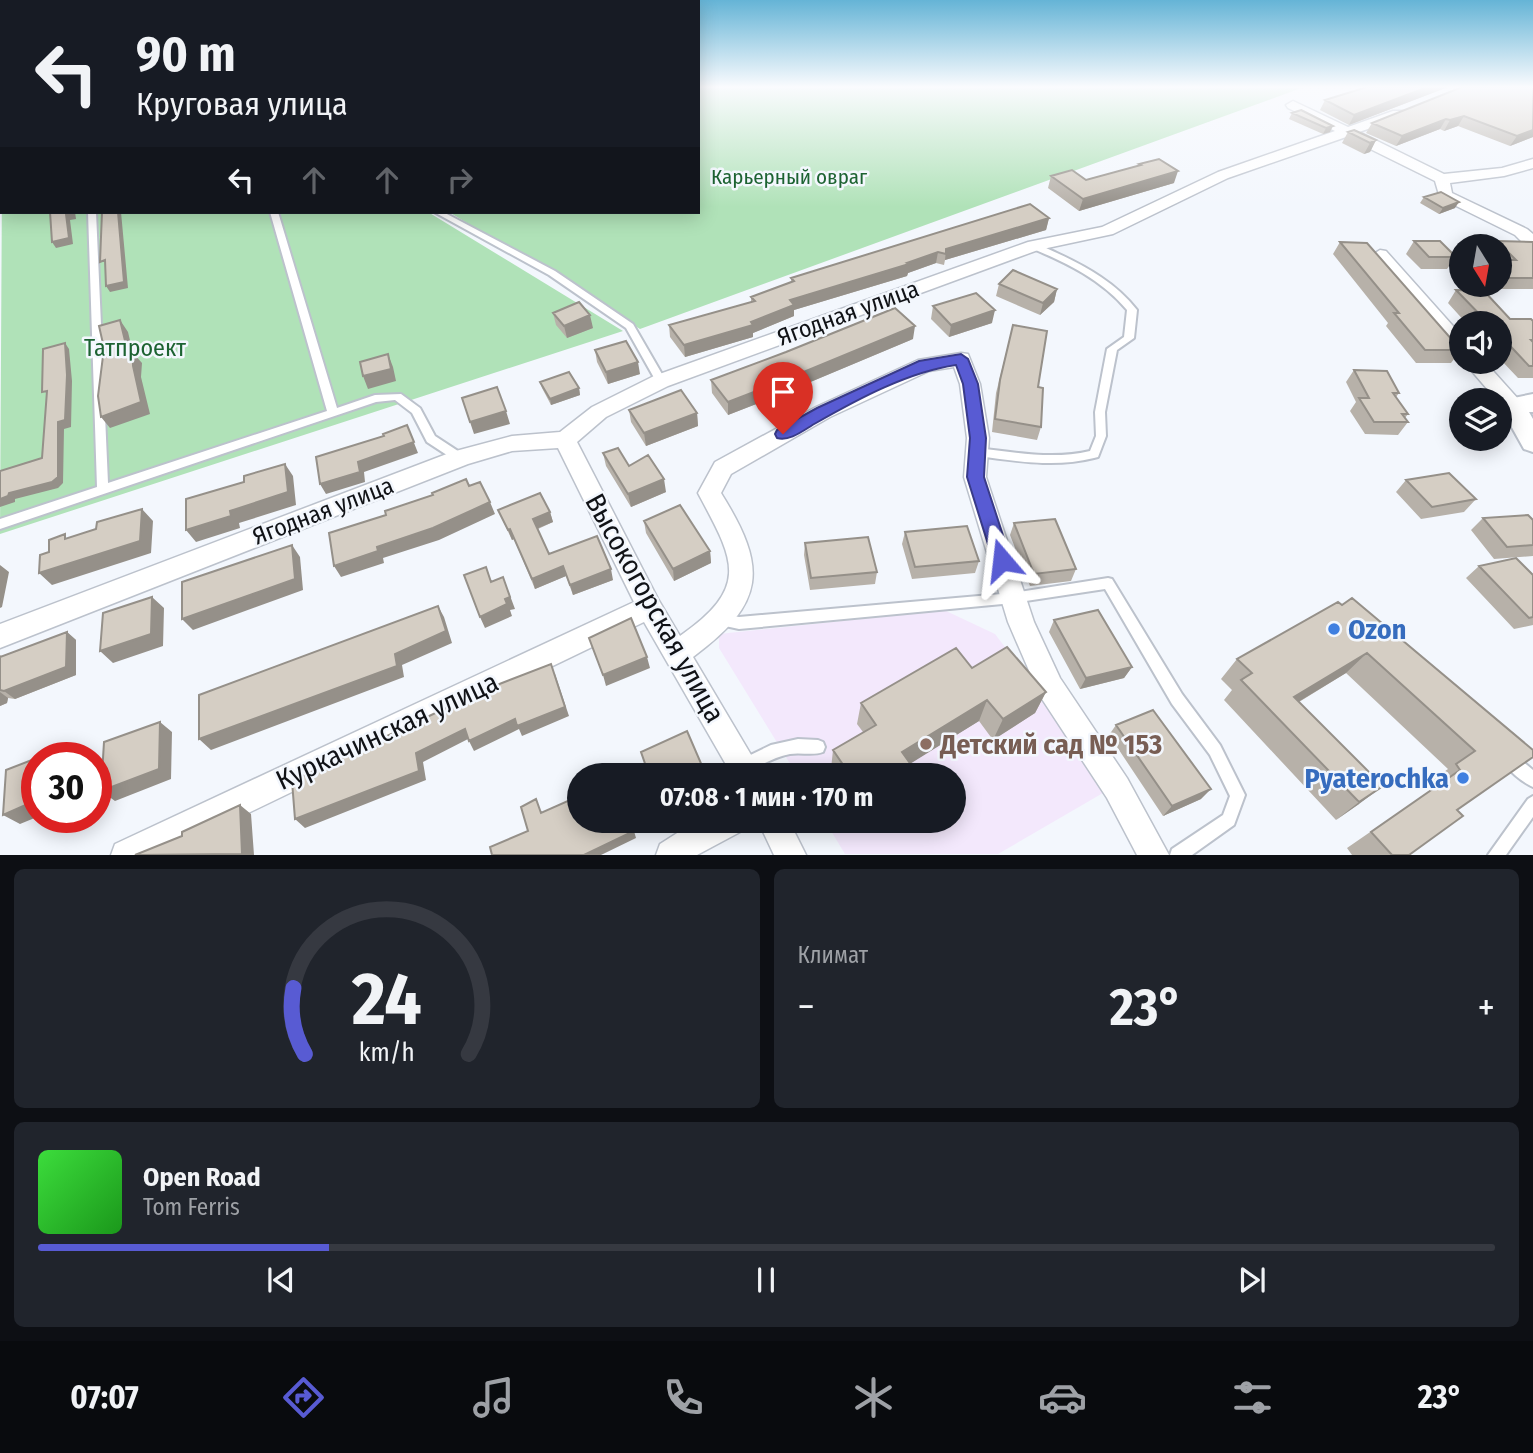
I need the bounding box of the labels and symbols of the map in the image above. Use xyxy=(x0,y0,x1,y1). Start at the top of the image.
park label: Карьерный овраг xyxy=(711,164,868,190)
north arrow xyxy=(1449,234,1512,298)
street label: Ягодная улица xyxy=(773,274,923,352)
park label: Татпроект xyxy=(84,334,186,362)
pin xyxy=(753,362,813,434)
street label: Ягодная улица xyxy=(249,471,397,551)
street label: Высокогорская улица xyxy=(578,488,732,728)
position arrow xyxy=(965,523,1039,597)
place label: Ozon xyxy=(1348,613,1406,646)
marker: Ozon xyxy=(1326,621,1342,637)
street label: Куркачинская улица xyxy=(271,665,503,797)
place label: Детский сад № 153 xyxy=(939,728,1162,761)
marker: Детский сад № 153 xyxy=(918,736,934,752)
speed limit sign: 30 xyxy=(21,742,112,833)
place label: Pyaterochka xyxy=(1305,762,1449,795)
marker: Pyaterochka xyxy=(1455,770,1471,786)

